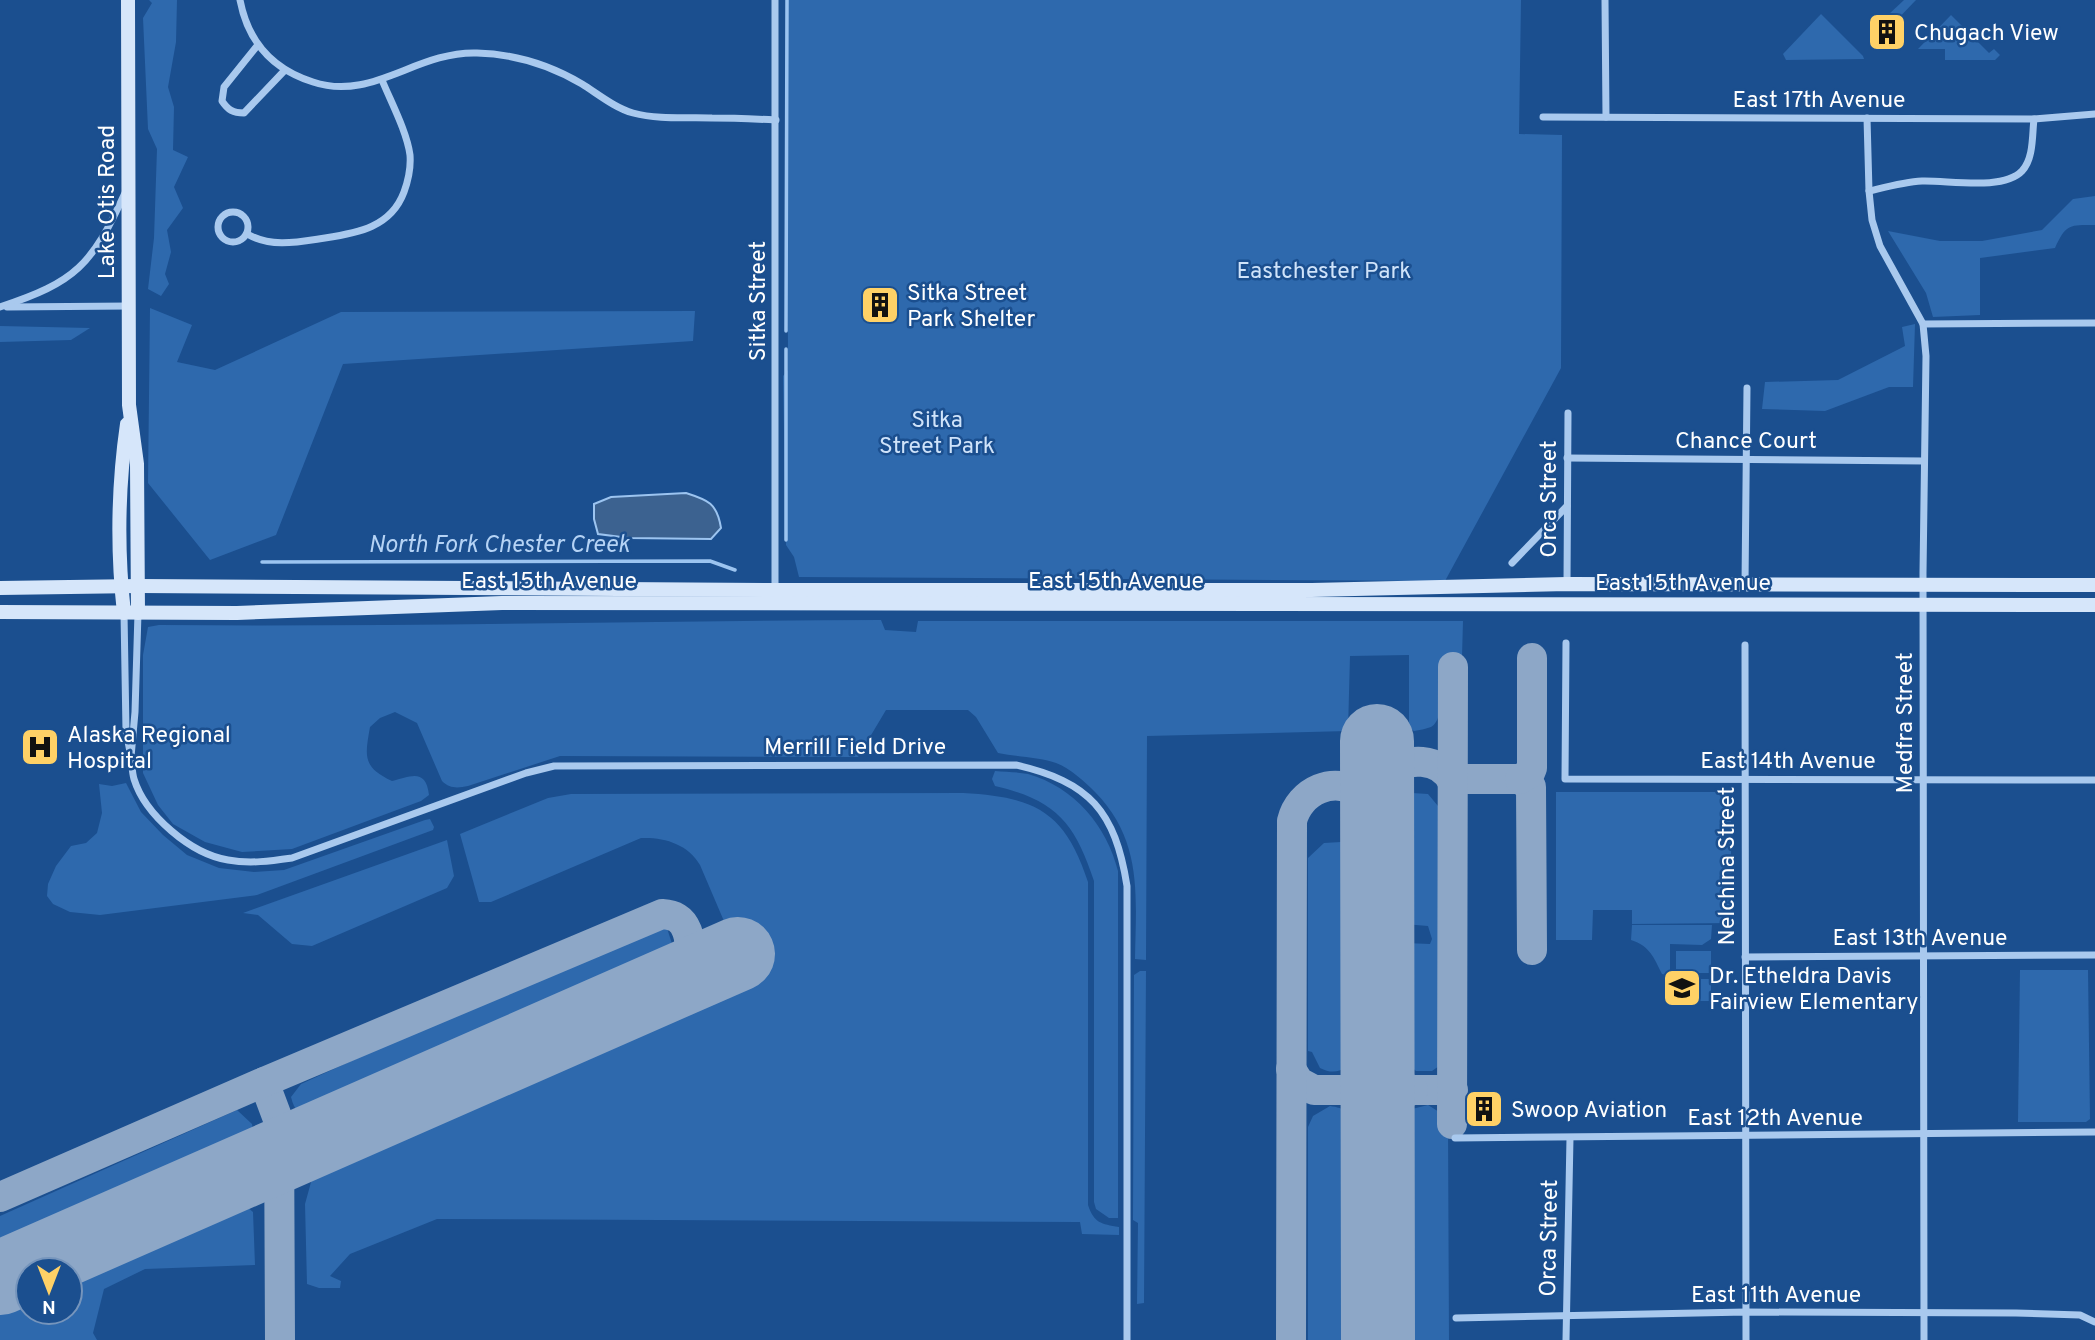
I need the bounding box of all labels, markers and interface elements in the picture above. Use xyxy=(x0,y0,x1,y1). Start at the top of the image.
building icon: Chugach View xyxy=(1866,11,1908,53)
place label: Chugach View xyxy=(1914,20,2059,49)
street label: East 17th Avenue xyxy=(1733,87,1905,116)
street label: Lake Otis Road xyxy=(94,125,123,279)
street label: Sitka Street xyxy=(745,241,774,361)
park label: Eastchester Park xyxy=(1236,258,1412,287)
place label: Sitka Street Park Shelter xyxy=(907,280,1035,335)
building icon: Sitka Street Park Shelter xyxy=(859,284,901,326)
park label: Sitka Street Park xyxy=(879,407,995,462)
street label: Chance Court xyxy=(1675,428,1817,457)
street label: Orca Street xyxy=(1536,440,1565,558)
water label: North Fork Chester Creek xyxy=(368,531,631,561)
street label: East 15th Avenue xyxy=(461,568,637,597)
street label: East 15th Avenue xyxy=(1028,568,1204,597)
street label: East 15th Avenue xyxy=(1595,570,1771,599)
street label: Medfra Street xyxy=(1892,652,1921,794)
place label: Alaska Regional Hospital xyxy=(67,722,231,777)
hospital icon: Alaska Regional Hospital xyxy=(19,726,61,768)
street label: Merrill Field Drive xyxy=(764,734,946,763)
street label: East 14th Avenue xyxy=(1700,748,1876,777)
street label: Nelchina Street xyxy=(1714,787,1743,945)
street label: East 13th Avenue xyxy=(1833,925,2007,954)
place label: Dr. Etheldra Davis Fairview Elementary xyxy=(1709,963,1918,1018)
school or university icon: Dr. Etheldra Davis Fairview Elementary xyxy=(1661,967,1703,1009)
building icon: Swoop Aviation xyxy=(1463,1088,1505,1130)
place label: Swoop Aviation xyxy=(1511,1097,1667,1126)
street label: East 12th Avenue xyxy=(1687,1105,1863,1134)
street label: Orca Street xyxy=(1535,1179,1566,1297)
north arrow xyxy=(14,1256,84,1326)
street label: East 11th Avenue xyxy=(1691,1282,1861,1311)
text: N xyxy=(42,1294,56,1318)

